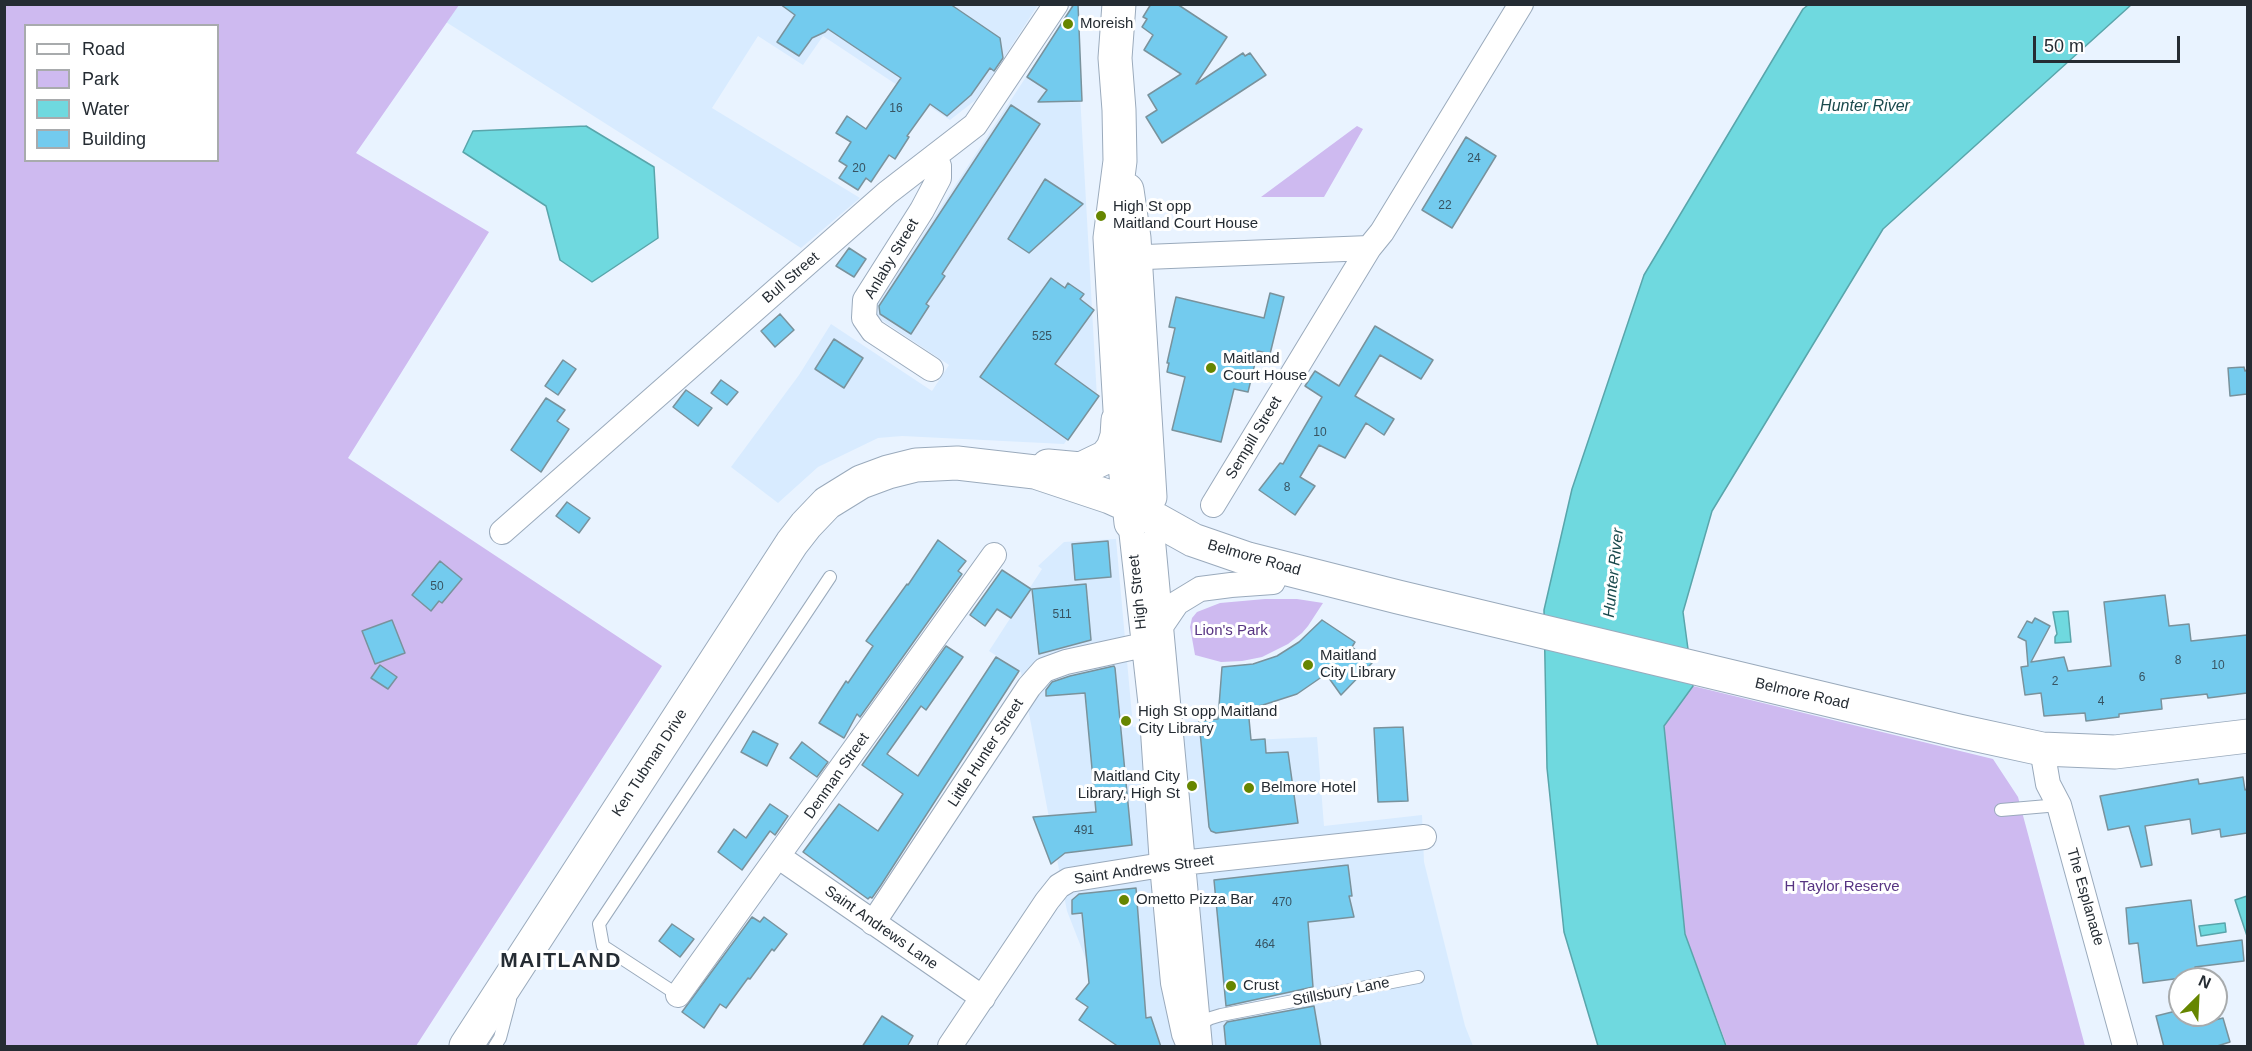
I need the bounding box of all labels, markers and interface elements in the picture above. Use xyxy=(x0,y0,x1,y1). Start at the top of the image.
place label: Moreish xyxy=(1080,15,1133,33)
marker: Moreish xyxy=(1061,17,1075,31)
legend xyxy=(24,24,219,162)
scale bar xyxy=(2036,24,2183,62)
text: 50 m xyxy=(2044,36,2084,56)
text: Road xyxy=(82,39,125,59)
text: Park xyxy=(82,69,119,89)
water label: Hunter River xyxy=(1820,97,1910,117)
text: Water xyxy=(82,99,129,119)
house number: 16 xyxy=(889,102,903,116)
text: Building xyxy=(82,129,146,149)
house number: 24 xyxy=(1467,152,1481,166)
house number: 20 xyxy=(852,162,866,176)
place label: High St opp Maitland Court House xyxy=(1113,198,1258,233)
house number: 22 xyxy=(1438,199,1452,213)
marker: High St opp Maitland Court House xyxy=(1094,209,1108,223)
street label: Anlaby Street xyxy=(861,216,923,302)
street label: Bull Street xyxy=(759,249,823,307)
house number: 525 xyxy=(1032,330,1052,344)
place label: Maitland Court House xyxy=(1223,350,1307,385)
marker: Maitland Court House xyxy=(1204,361,1218,375)
street label: Sempill Street xyxy=(1222,393,1286,483)
house number: 10 xyxy=(1313,426,1327,440)
house number: 8 xyxy=(1284,481,1290,495)
water label: Hunter River xyxy=(1600,527,1628,619)
street label: Belmore Road xyxy=(1205,536,1303,580)
street label: High Street xyxy=(1125,554,1151,630)
house number: 50 xyxy=(430,580,444,594)
house number: 511 xyxy=(1052,608,1072,622)
park label: Lion's Park xyxy=(1194,622,1268,640)
place label: Maitland City Library xyxy=(1320,647,1396,682)
house number: 8 xyxy=(2175,654,2181,668)
marker: Maitland City Library xyxy=(1301,658,1315,672)
house number: 10 xyxy=(2211,659,2225,673)
house number: 6 xyxy=(2139,671,2145,685)
street label: Belmore Road xyxy=(1753,674,1851,714)
house number: 2 xyxy=(2052,675,2058,689)
house number: 4 xyxy=(2098,695,2104,709)
street label: Little Hunter Street xyxy=(944,696,1028,810)
place label: High St opp Maitland City Library xyxy=(1138,703,1277,738)
street label: Ken Tubman Drive xyxy=(609,706,691,820)
marker: High St opp Maitland City Library xyxy=(1119,714,1133,728)
street label: Denman Street xyxy=(801,730,873,822)
place label: Maitland City Library, High St xyxy=(1078,768,1180,803)
marker: Maitland City Library, High St xyxy=(1185,779,1199,793)
place label: Belmore Hotel xyxy=(1261,779,1356,797)
marker: Belmore Hotel xyxy=(1242,781,1256,795)
house number: 491 xyxy=(1074,824,1094,838)
street label: The Esplanade xyxy=(2062,846,2108,948)
street label: Saint Andrews Street xyxy=(1073,851,1215,889)
park label: H Taylor Reserve xyxy=(1784,878,1900,896)
street label: Saint Andrews Lane xyxy=(821,882,941,974)
place label: Ometto Pizza Bar xyxy=(1136,891,1254,909)
marker: Ometto Pizza Bar xyxy=(1117,893,1131,907)
house number: 470 xyxy=(1272,896,1292,910)
house number: 464 xyxy=(1255,938,1275,952)
district label: MAITLAND xyxy=(500,948,622,974)
north arrow xyxy=(2168,967,2228,1027)
text: N xyxy=(2196,972,2213,992)
street label: Stillsbury Lane xyxy=(1291,974,1391,1010)
place label: Crust xyxy=(1243,977,1279,995)
marker: Crust xyxy=(1224,979,1238,993)

